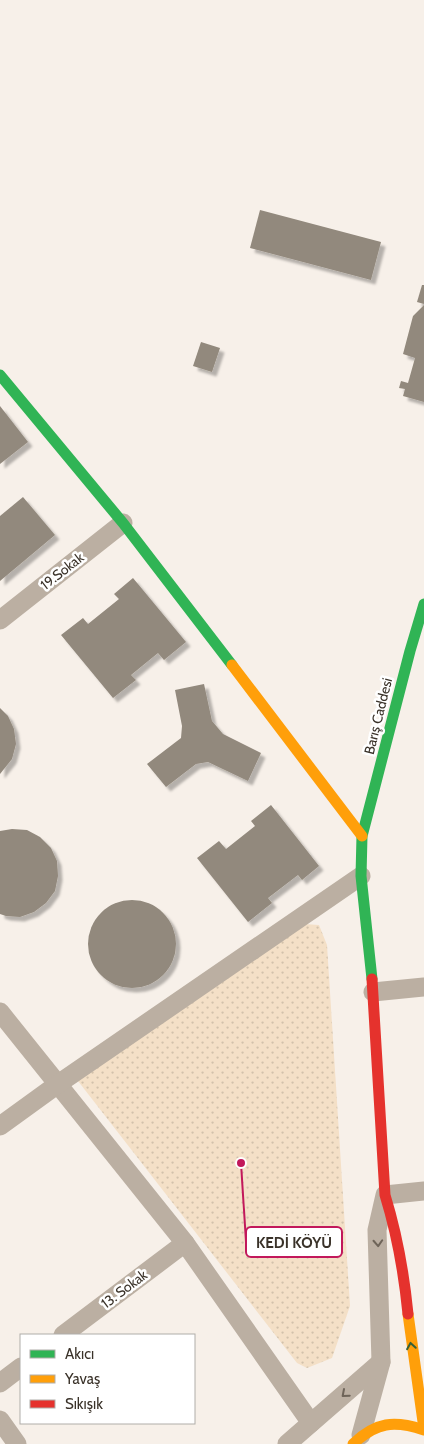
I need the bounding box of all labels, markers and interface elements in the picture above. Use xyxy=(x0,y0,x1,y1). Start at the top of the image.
street label: 19.Sokak xyxy=(37,548,88,594)
street label: Barış Caddesi xyxy=(360,676,396,756)
callout: KEDİ KÖYÜ xyxy=(246,1227,342,1257)
text: KEDİ KÖYÜ xyxy=(256,1233,332,1252)
one-way arrow xyxy=(372,1239,383,1247)
street label: 13. Sokak xyxy=(97,1265,151,1312)
legend xyxy=(20,1334,195,1424)
one-way arrow xyxy=(407,1342,417,1350)
text: Akıcı xyxy=(65,1345,94,1363)
text: Yavaş xyxy=(64,1370,100,1388)
one-way arrow xyxy=(341,1388,350,1397)
text: Sıkışık xyxy=(65,1395,103,1413)

